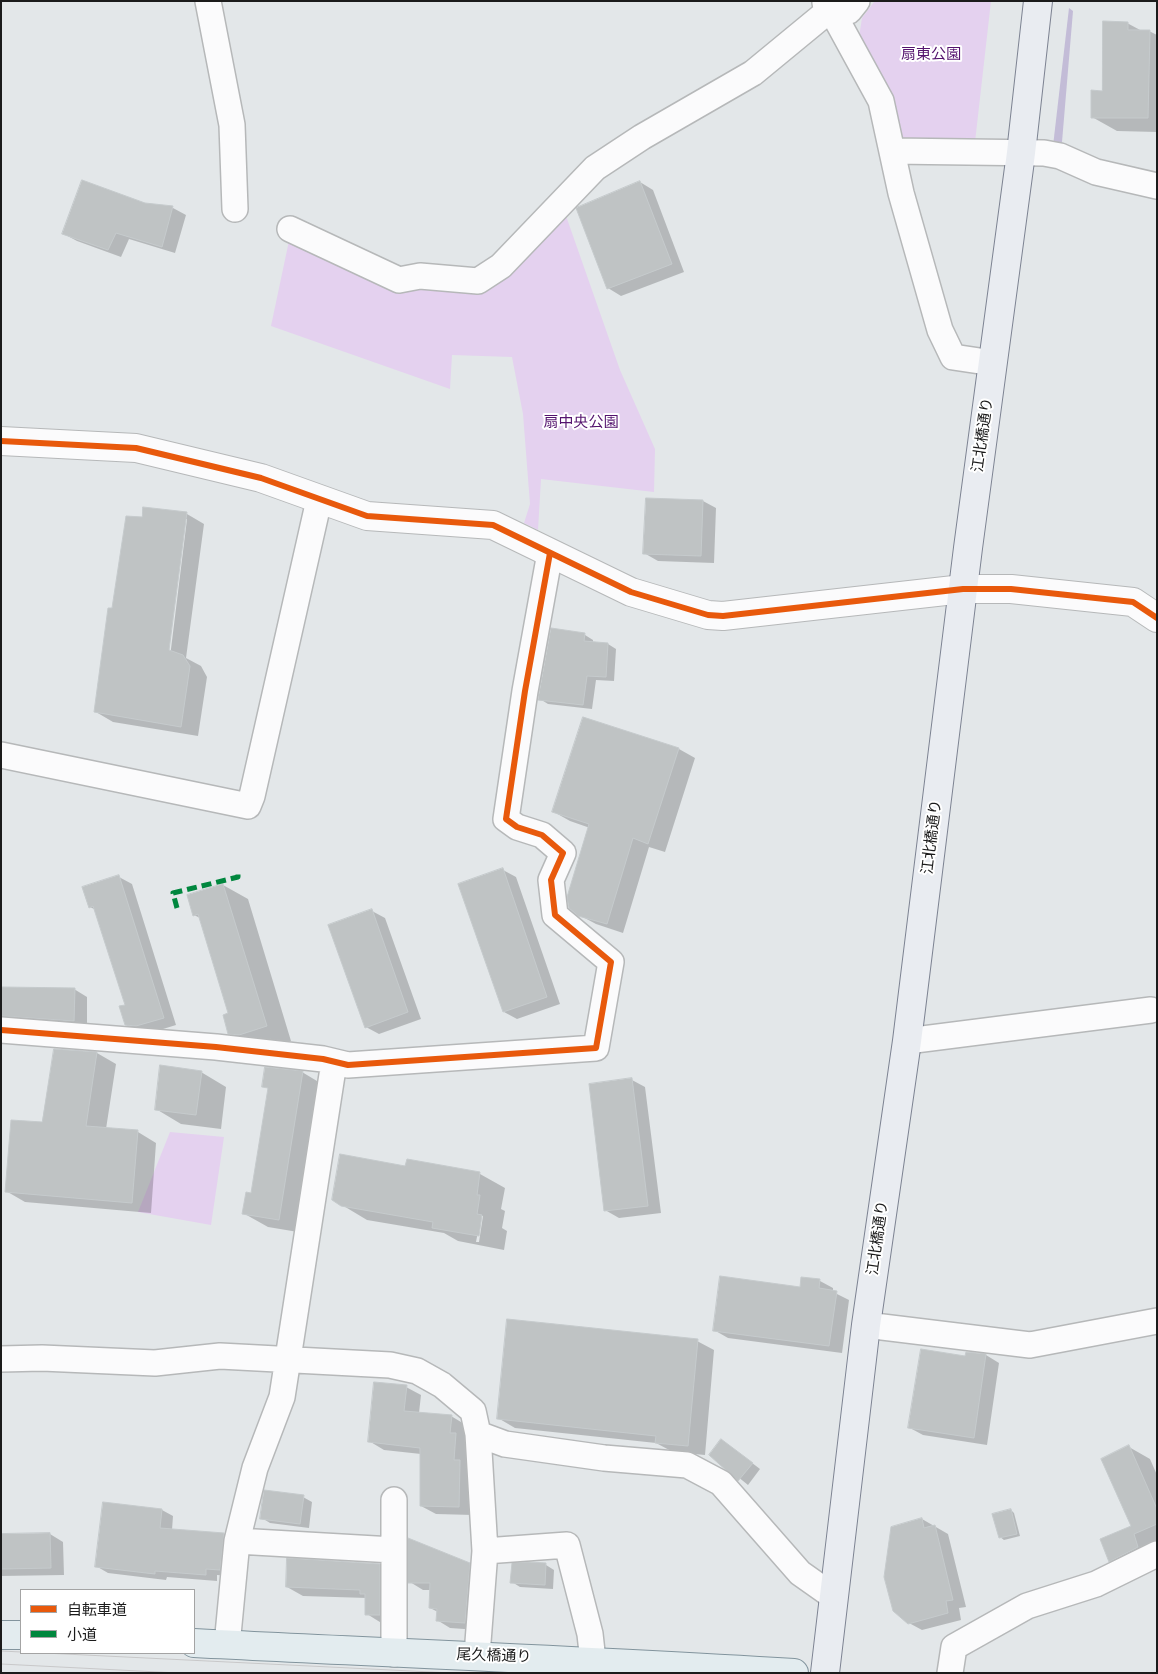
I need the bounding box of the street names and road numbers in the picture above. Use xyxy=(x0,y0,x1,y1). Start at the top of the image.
street label: 江北橋通り xyxy=(969,397,997,473)
street label: 江北橋通り xyxy=(918,799,946,875)
street label: 江北橋通り xyxy=(864,1200,892,1276)
street label: 尾久橋通り xyxy=(456,1646,532,1666)

